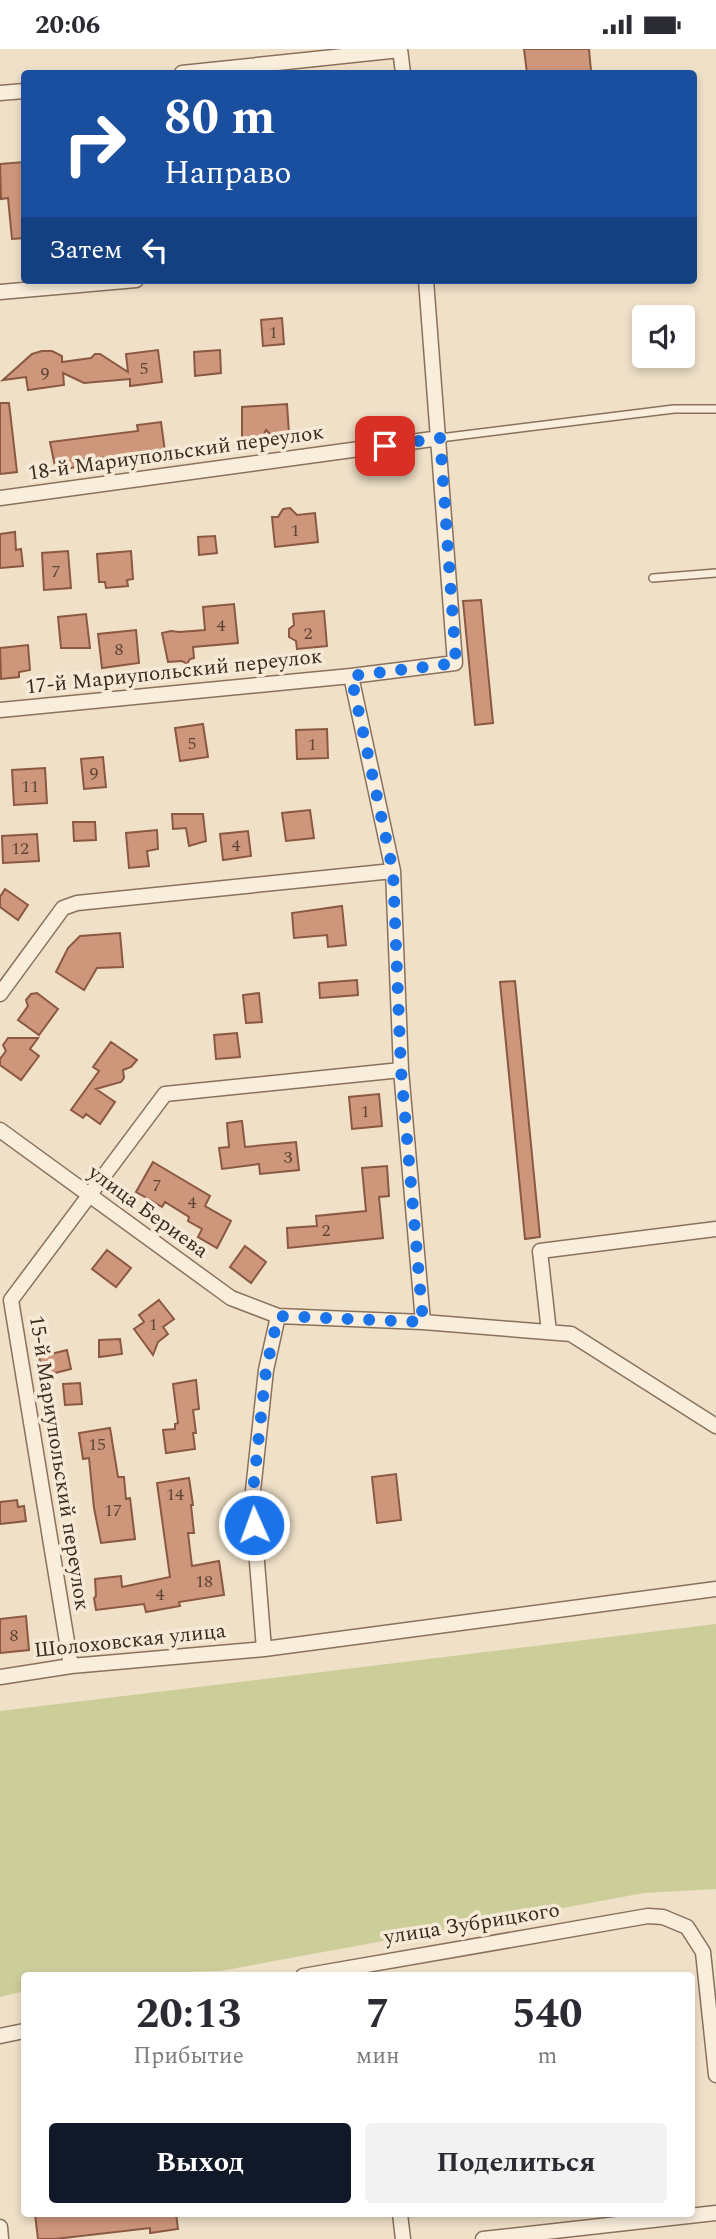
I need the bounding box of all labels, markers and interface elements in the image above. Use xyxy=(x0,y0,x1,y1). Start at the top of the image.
text: 20:06 xyxy=(35,5,100,45)
text: 80 m xyxy=(164,81,275,156)
icon: right xyxy=(49,98,140,189)
text: Направо xyxy=(164,149,291,198)
text: Затем xyxy=(49,230,122,270)
icon: left xyxy=(136,231,174,269)
map controls xyxy=(632,305,695,368)
button: sound xyxy=(632,305,695,368)
house number: 1 xyxy=(269,319,278,346)
house number: 5 xyxy=(140,355,149,382)
house number: 9 xyxy=(41,360,50,387)
street label: 18-й Мариупольский переулок xyxy=(26,416,326,490)
pin xyxy=(355,416,415,476)
icon: arrive xyxy=(366,427,404,465)
house number: 1 xyxy=(291,517,300,544)
house number: 7 xyxy=(52,558,61,585)
house number: 4 xyxy=(217,612,226,639)
house number: 2 xyxy=(304,620,313,647)
house number: 8 xyxy=(115,636,124,663)
street label: 17-й Мариупольский переулок xyxy=(24,640,324,704)
house number: 5 xyxy=(188,730,197,757)
house number: 1 xyxy=(308,731,317,758)
house number: 9 xyxy=(90,760,99,787)
house number: 11 xyxy=(21,773,39,800)
house number: 4 xyxy=(232,832,241,859)
house number: 12 xyxy=(11,835,29,862)
house number: 1 xyxy=(361,1098,370,1125)
house number: 3 xyxy=(284,1144,293,1171)
street label: улица Бериева xyxy=(80,1157,215,1267)
house number: 7 xyxy=(153,1172,162,1199)
house number: 4 xyxy=(188,1189,197,1216)
house number: 2 xyxy=(322,1217,331,1244)
house number: 1 xyxy=(149,1311,158,1338)
street label: 15-й Мариупольский переулок xyxy=(20,1313,98,1613)
house number: 15 xyxy=(88,1431,106,1458)
house number: 14 xyxy=(166,1481,184,1508)
position arrow xyxy=(217,1488,291,1562)
house number: 17 xyxy=(104,1497,122,1524)
house number: 18 xyxy=(195,1568,213,1595)
house number: 4 xyxy=(156,1581,165,1608)
street label: Шолоховская улица xyxy=(32,1615,228,1667)
house number: 8 xyxy=(10,1622,19,1649)
street label: улица Зубрицкого xyxy=(381,1894,562,1954)
text: 20:13 xyxy=(136,1983,241,2046)
text: 7 xyxy=(366,1983,390,2046)
text: 540 xyxy=(512,1983,583,2046)
text: Прибытие xyxy=(133,2039,244,2074)
text: мин xyxy=(356,2039,400,2074)
text: m xyxy=(537,2039,557,2074)
button: Выход xyxy=(49,2123,351,2203)
button: Поделиться xyxy=(365,2123,667,2203)

